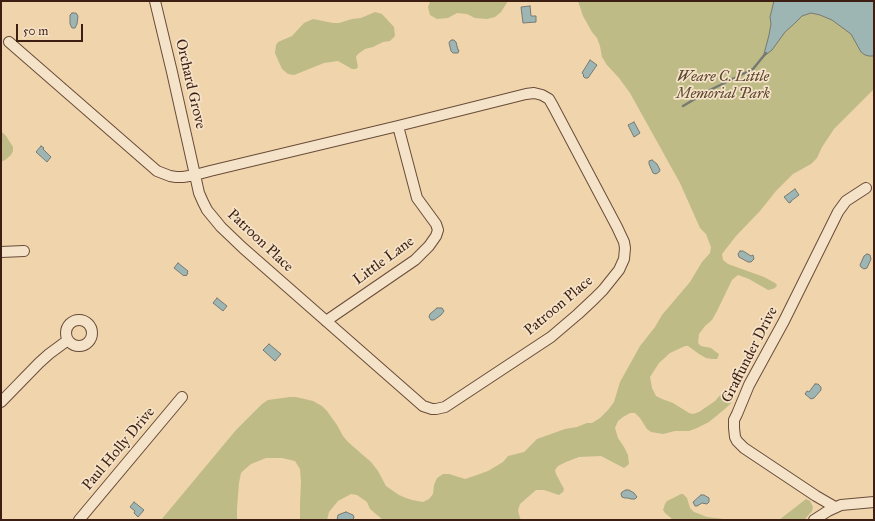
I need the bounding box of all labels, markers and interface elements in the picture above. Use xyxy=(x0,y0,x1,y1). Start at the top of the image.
scale bar xyxy=(18,16,85,42)
text: 50 m xyxy=(23,24,48,38)
street label: Orchard Grove xyxy=(171,37,209,131)
park label: Weare C. Little Memorial Park xyxy=(676,68,770,103)
street label: Patroon Place xyxy=(223,206,297,276)
street label: Little Lane xyxy=(350,233,418,289)
street label: Patroon Place xyxy=(521,272,597,340)
street label: Graffunder Drive xyxy=(718,304,782,406)
street label: Paul Holly Drive xyxy=(79,404,159,494)

